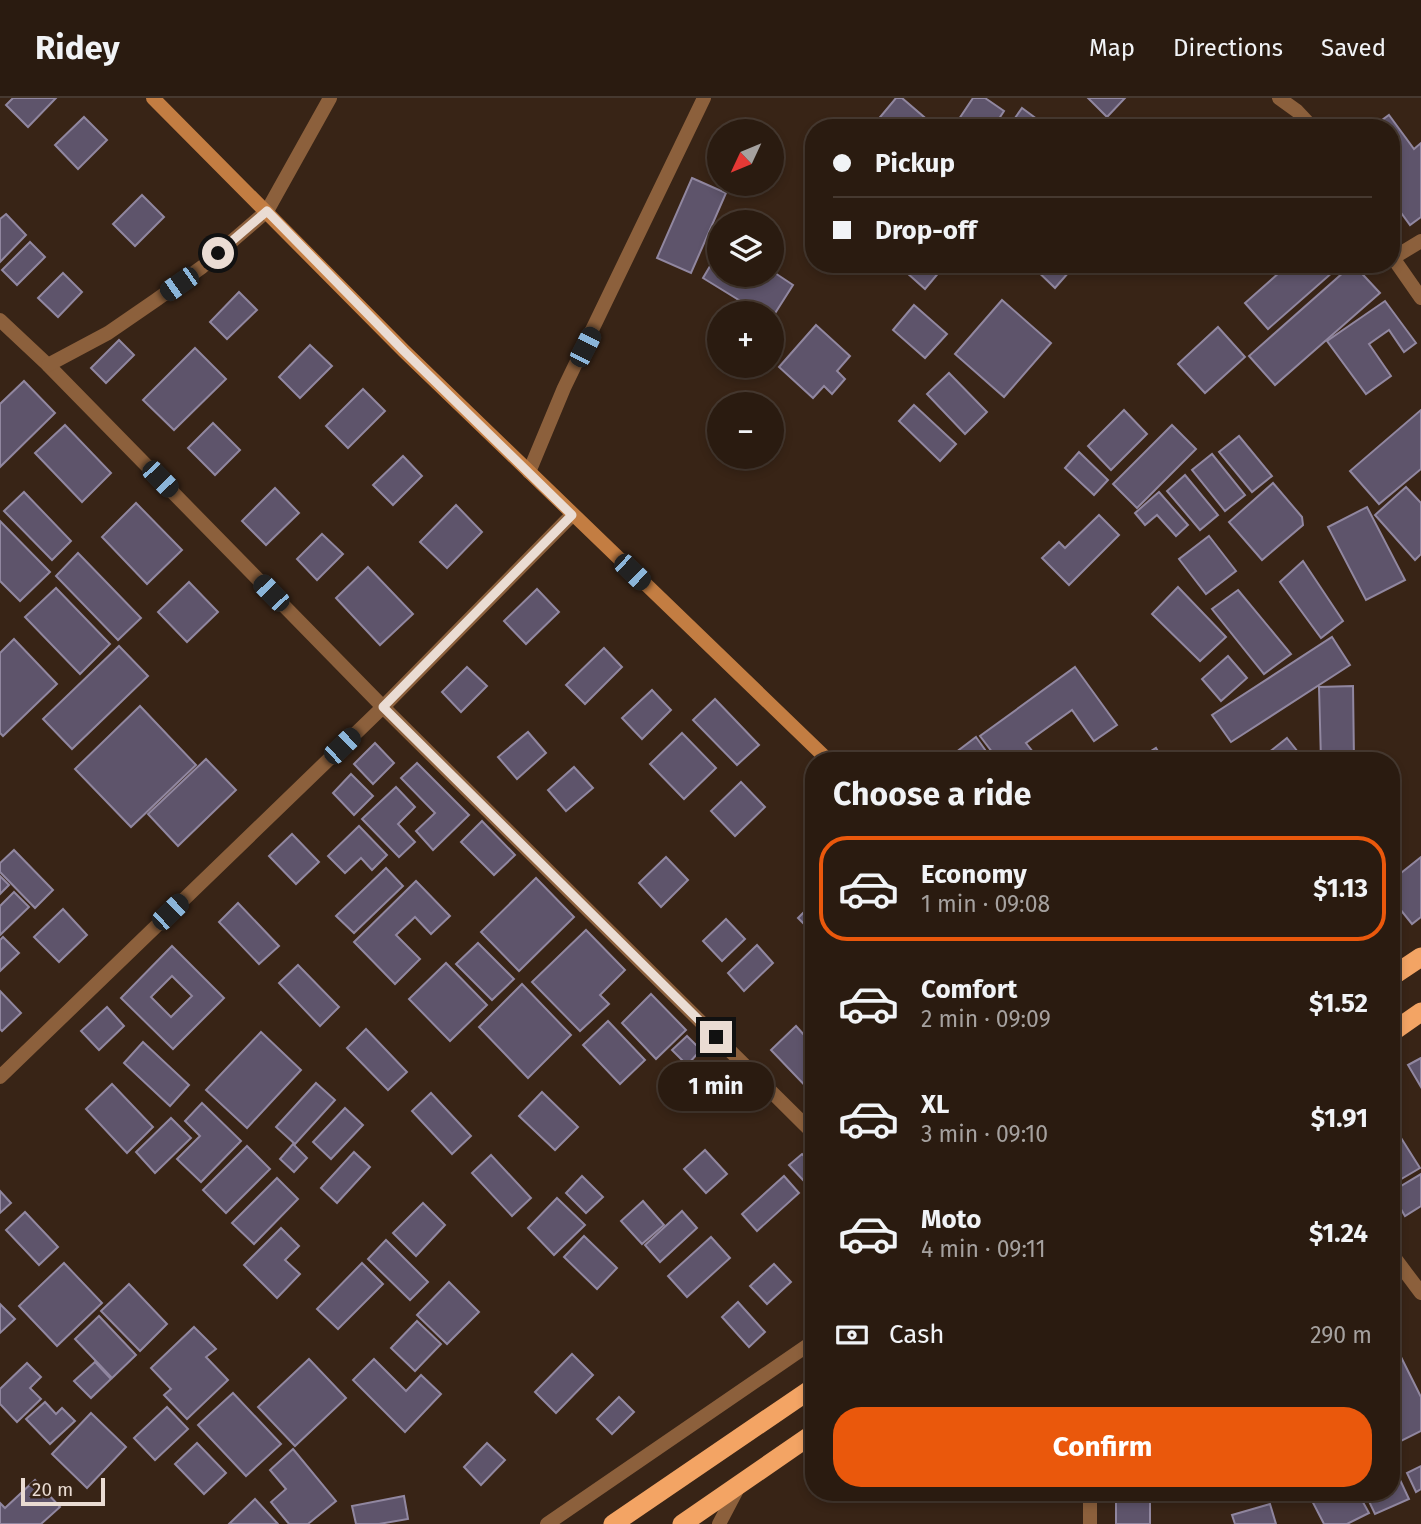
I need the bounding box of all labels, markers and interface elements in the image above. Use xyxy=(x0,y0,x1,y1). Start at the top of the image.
text: Ridey xyxy=(35,28,120,68)
text: Map xyxy=(1089,34,1135,62)
text: Directions xyxy=(1173,34,1283,62)
text: Saved xyxy=(1321,34,1386,62)
north arrow xyxy=(707,119,784,196)
map controls xyxy=(707,119,784,469)
text: Pickup xyxy=(875,148,955,179)
button: layers xyxy=(707,210,784,287)
text: Drop-off xyxy=(875,215,977,246)
route start xyxy=(202,237,234,269)
car xyxy=(156,263,203,305)
button: + xyxy=(707,301,784,378)
car xyxy=(567,324,604,370)
button: − xyxy=(707,392,784,469)
car xyxy=(138,457,183,501)
car xyxy=(610,550,655,594)
car xyxy=(249,571,294,615)
car xyxy=(320,724,365,768)
text: Choose a ride xyxy=(833,775,1031,813)
icon: car xyxy=(837,857,900,920)
text: Economy xyxy=(921,859,1027,890)
text: $1.13 xyxy=(1313,873,1368,904)
car xyxy=(148,890,193,934)
text: 1 min · 09:08 xyxy=(921,890,1050,918)
icon: car xyxy=(837,972,900,1035)
text: Comfort xyxy=(921,974,1017,1005)
text: $1.52 xyxy=(1309,988,1368,1019)
text: 2 min · 09:09 xyxy=(921,1005,1051,1033)
route end xyxy=(700,1021,732,1053)
callout: 1 min xyxy=(658,1062,774,1110)
text: 1 min xyxy=(688,1072,744,1100)
icon: car xyxy=(837,1087,900,1150)
text: XL xyxy=(921,1089,949,1120)
text: $1.91 xyxy=(1311,1103,1368,1134)
text: 3 min · 09:10 xyxy=(921,1120,1048,1148)
icon: car xyxy=(837,1202,900,1265)
text: Moto xyxy=(921,1204,981,1235)
text: $1.24 xyxy=(1309,1218,1368,1249)
text: 4 min · 09:11 xyxy=(921,1235,1046,1263)
icon: cash xyxy=(833,1316,871,1354)
text: Cash xyxy=(889,1319,945,1350)
text: 290 m xyxy=(1310,1321,1372,1349)
button: Confirm xyxy=(833,1407,1372,1487)
scale bar xyxy=(21,1475,105,1507)
text: 20 m xyxy=(32,1478,73,1501)

